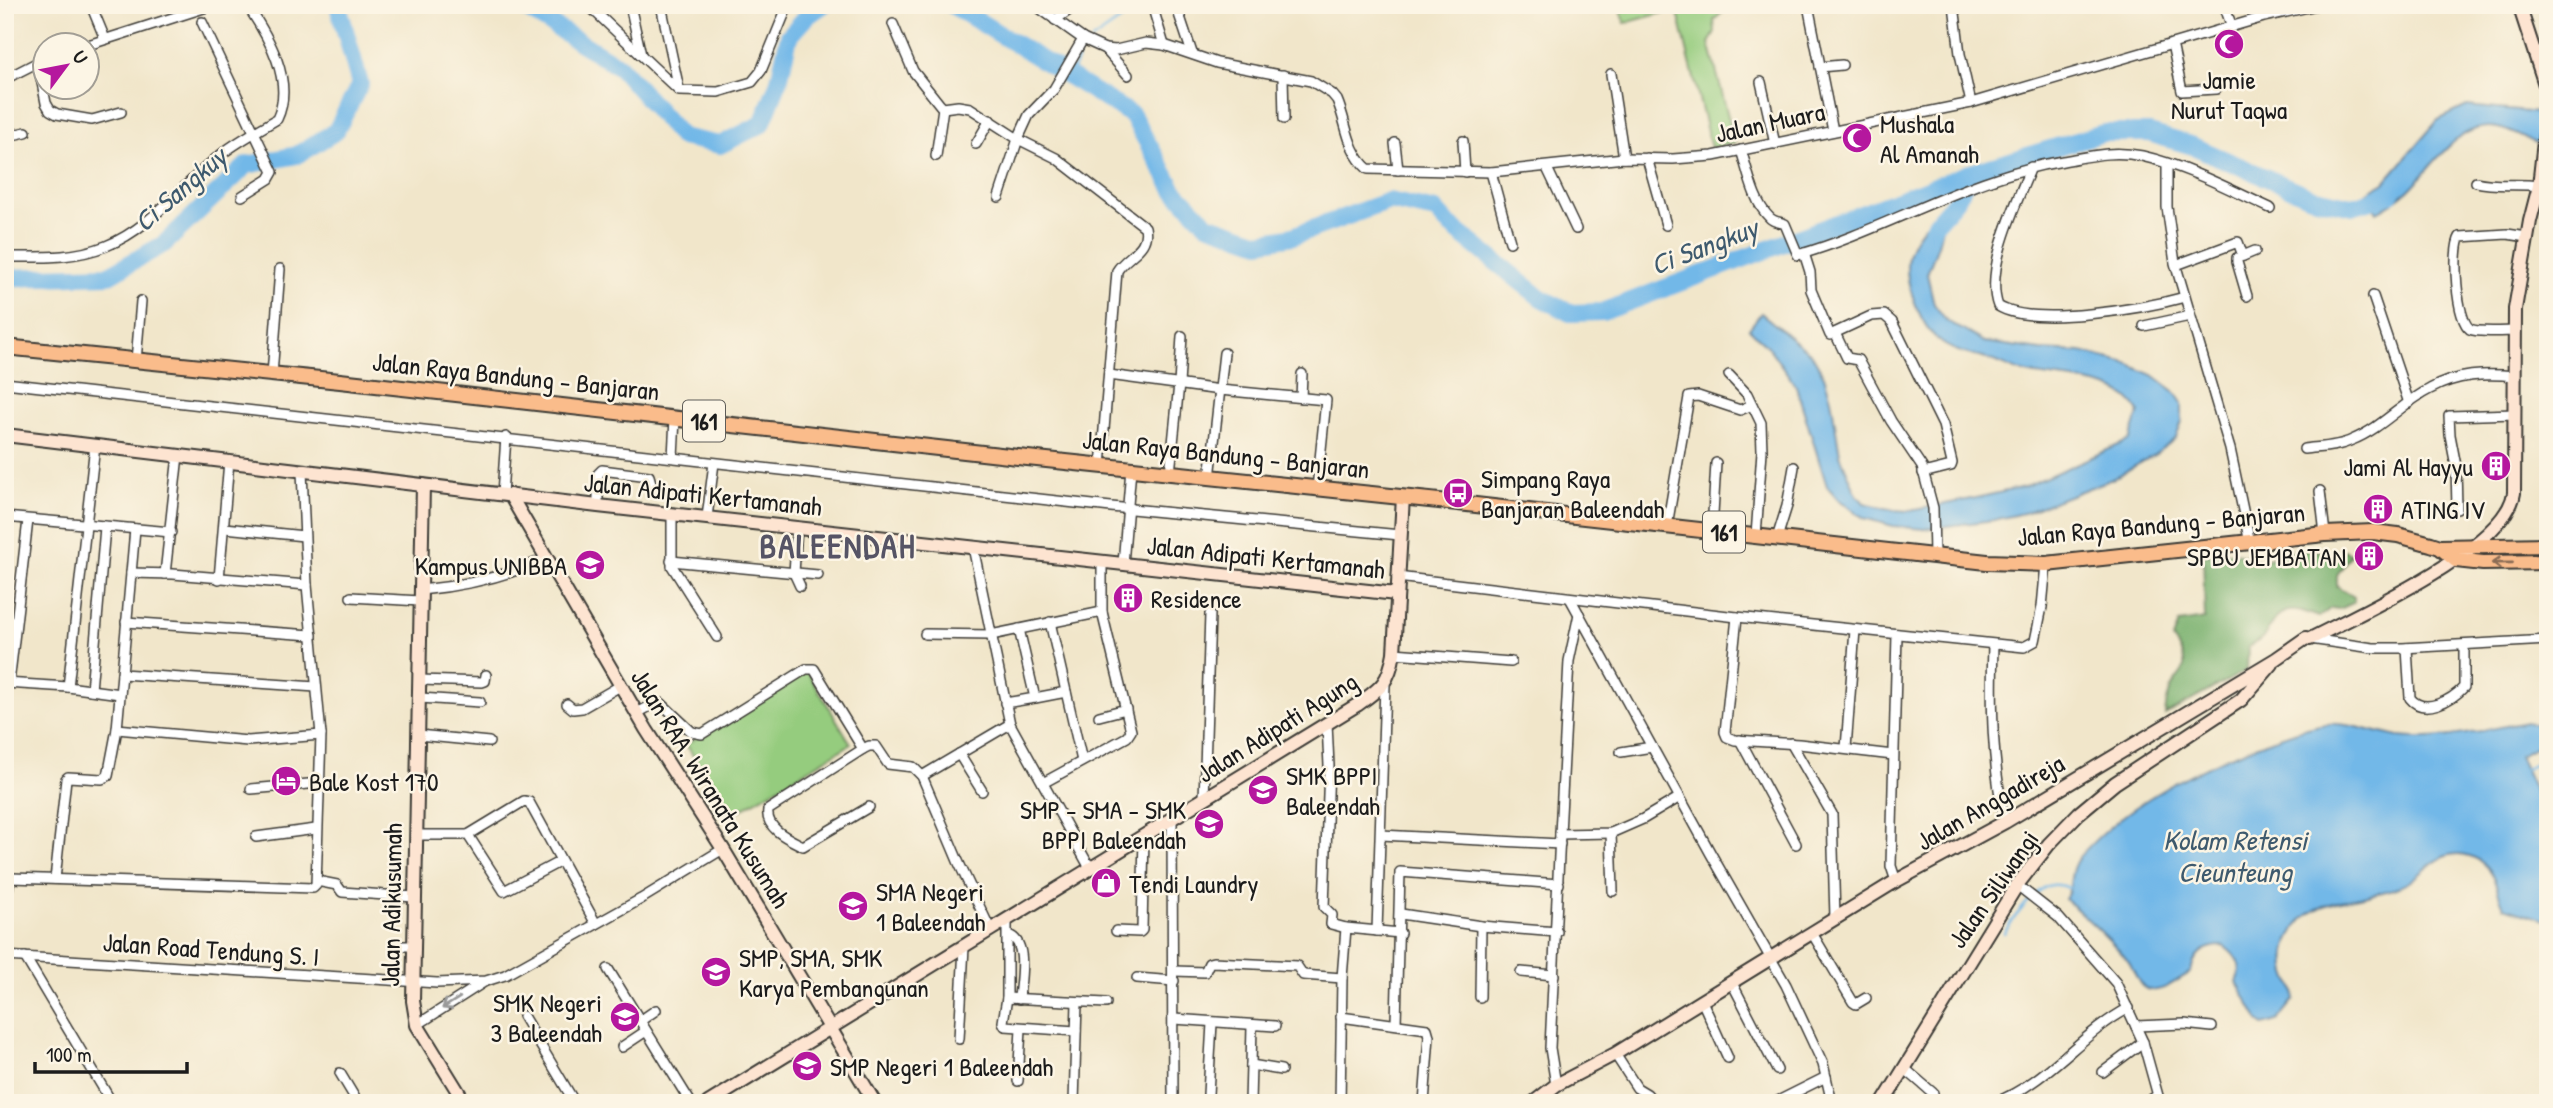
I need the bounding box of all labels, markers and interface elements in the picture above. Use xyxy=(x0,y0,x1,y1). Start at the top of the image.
mosque icon: Jamie Nurut Taqwa xyxy=(2212,27,2246,61)
north arrow xyxy=(32,32,102,102)
text: U xyxy=(67,46,95,69)
place label: Jamie Nurut Taqwa xyxy=(2171,62,2287,127)
street label: Jalan Muara xyxy=(1712,93,1828,151)
place label: Mushala Al Amanah xyxy=(1880,106,1979,171)
mosque icon: Mushala Al Amanah xyxy=(1840,121,1874,155)
water label: Ci Sangkuy xyxy=(125,136,237,240)
water label: Ci Sangkuy xyxy=(1645,207,1766,284)
street label: Jalan Raya Bandung - Banjaran xyxy=(371,344,661,408)
road number: 161 xyxy=(683,400,725,442)
street label: Jalan Raya Bandung - Banjaran xyxy=(1081,422,1371,486)
place label: Jami Al Hayyu xyxy=(2343,449,2473,484)
building icon: Jami Al Hayyu xyxy=(2479,449,2513,483)
place label: Simpang Raya Banjaran Baleendah xyxy=(1481,461,1664,526)
street label: Jalan Adipati Kertamanah xyxy=(582,464,824,524)
bus stop icon: Simpang Raya Banjaran Baleendah xyxy=(1441,476,1475,510)
building icon: ATING IV xyxy=(2361,492,2395,526)
place label: ATING IV xyxy=(2401,492,2485,527)
street label: Jalan Raya Bandung - Banjaran xyxy=(2016,494,2306,554)
road number: 161 xyxy=(1703,512,1745,552)
district label: BALEENDAH xyxy=(759,524,917,568)
street label: Jalan Adipati Kertamanah xyxy=(1145,527,1387,587)
place label: SPBU JEMBATAN xyxy=(2187,539,2346,574)
building icon: SPBU JEMBATAN xyxy=(2352,539,2386,573)
place label: Kampus UNIBBA xyxy=(415,548,567,583)
school or university icon: Kampus UNIBBA xyxy=(573,548,607,582)
one-way arrow xyxy=(2490,556,2513,570)
building icon: Residence xyxy=(1111,581,1145,615)
place label: Residence xyxy=(1151,581,1242,616)
street label: Jalan RAA. Wiranata Kusumah xyxy=(623,662,799,914)
street label: Jalan Adipati Agung xyxy=(1190,664,1364,790)
street label: Jalan Anggadireja xyxy=(1910,746,2070,858)
place label: SMK BPPI Baleendah xyxy=(1286,758,1380,823)
hotel icon: Bale Kost 170 xyxy=(269,764,303,798)
place label: Bale Kost 170 xyxy=(309,764,439,799)
school or university icon: SMK BPPI Baleendah xyxy=(1246,773,1280,807)
place label: SMP - SMA - SMK BPPI Baleendah xyxy=(1020,792,1186,857)
school or university icon: SMP - SMA - SMK BPPI Baleendah xyxy=(1192,807,1226,841)
water label: Kolam Retensi Cieunteung xyxy=(2163,821,2310,891)
street label: Jalan Adikusumah xyxy=(372,823,410,987)
street label: Jalan Siliwangi xyxy=(1940,823,2046,955)
shop icon: Tendi Laundry xyxy=(1089,866,1123,900)
place label: Tendi Laundry xyxy=(1129,866,1258,901)
place label: SMA Negeri 1 Baleendah xyxy=(876,874,985,939)
school or university icon: SMA Negeri 1 Baleendah xyxy=(836,889,870,923)
street label: Jalan Road Tendung S. I xyxy=(102,924,320,974)
place label: SMP, SMA, SMK Karya Pembangunan xyxy=(739,940,929,1005)
school or university icon: SMP, SMA, SMK Karya Pembangunan xyxy=(699,955,733,989)
place label: SMK Negeri 3 Baleendah xyxy=(490,985,602,1050)
one-way arrow xyxy=(442,997,462,1011)
school or university icon: SMK Negeri 3 Baleendah xyxy=(608,1000,642,1034)
scale bar xyxy=(35,1031,187,1075)
text: 100 m xyxy=(46,1040,92,1069)
school or university icon: SMP Negeri 1 Baleendah xyxy=(790,1049,824,1083)
place label: SMP Negeri 1 Baleendah xyxy=(830,1049,1053,1084)

